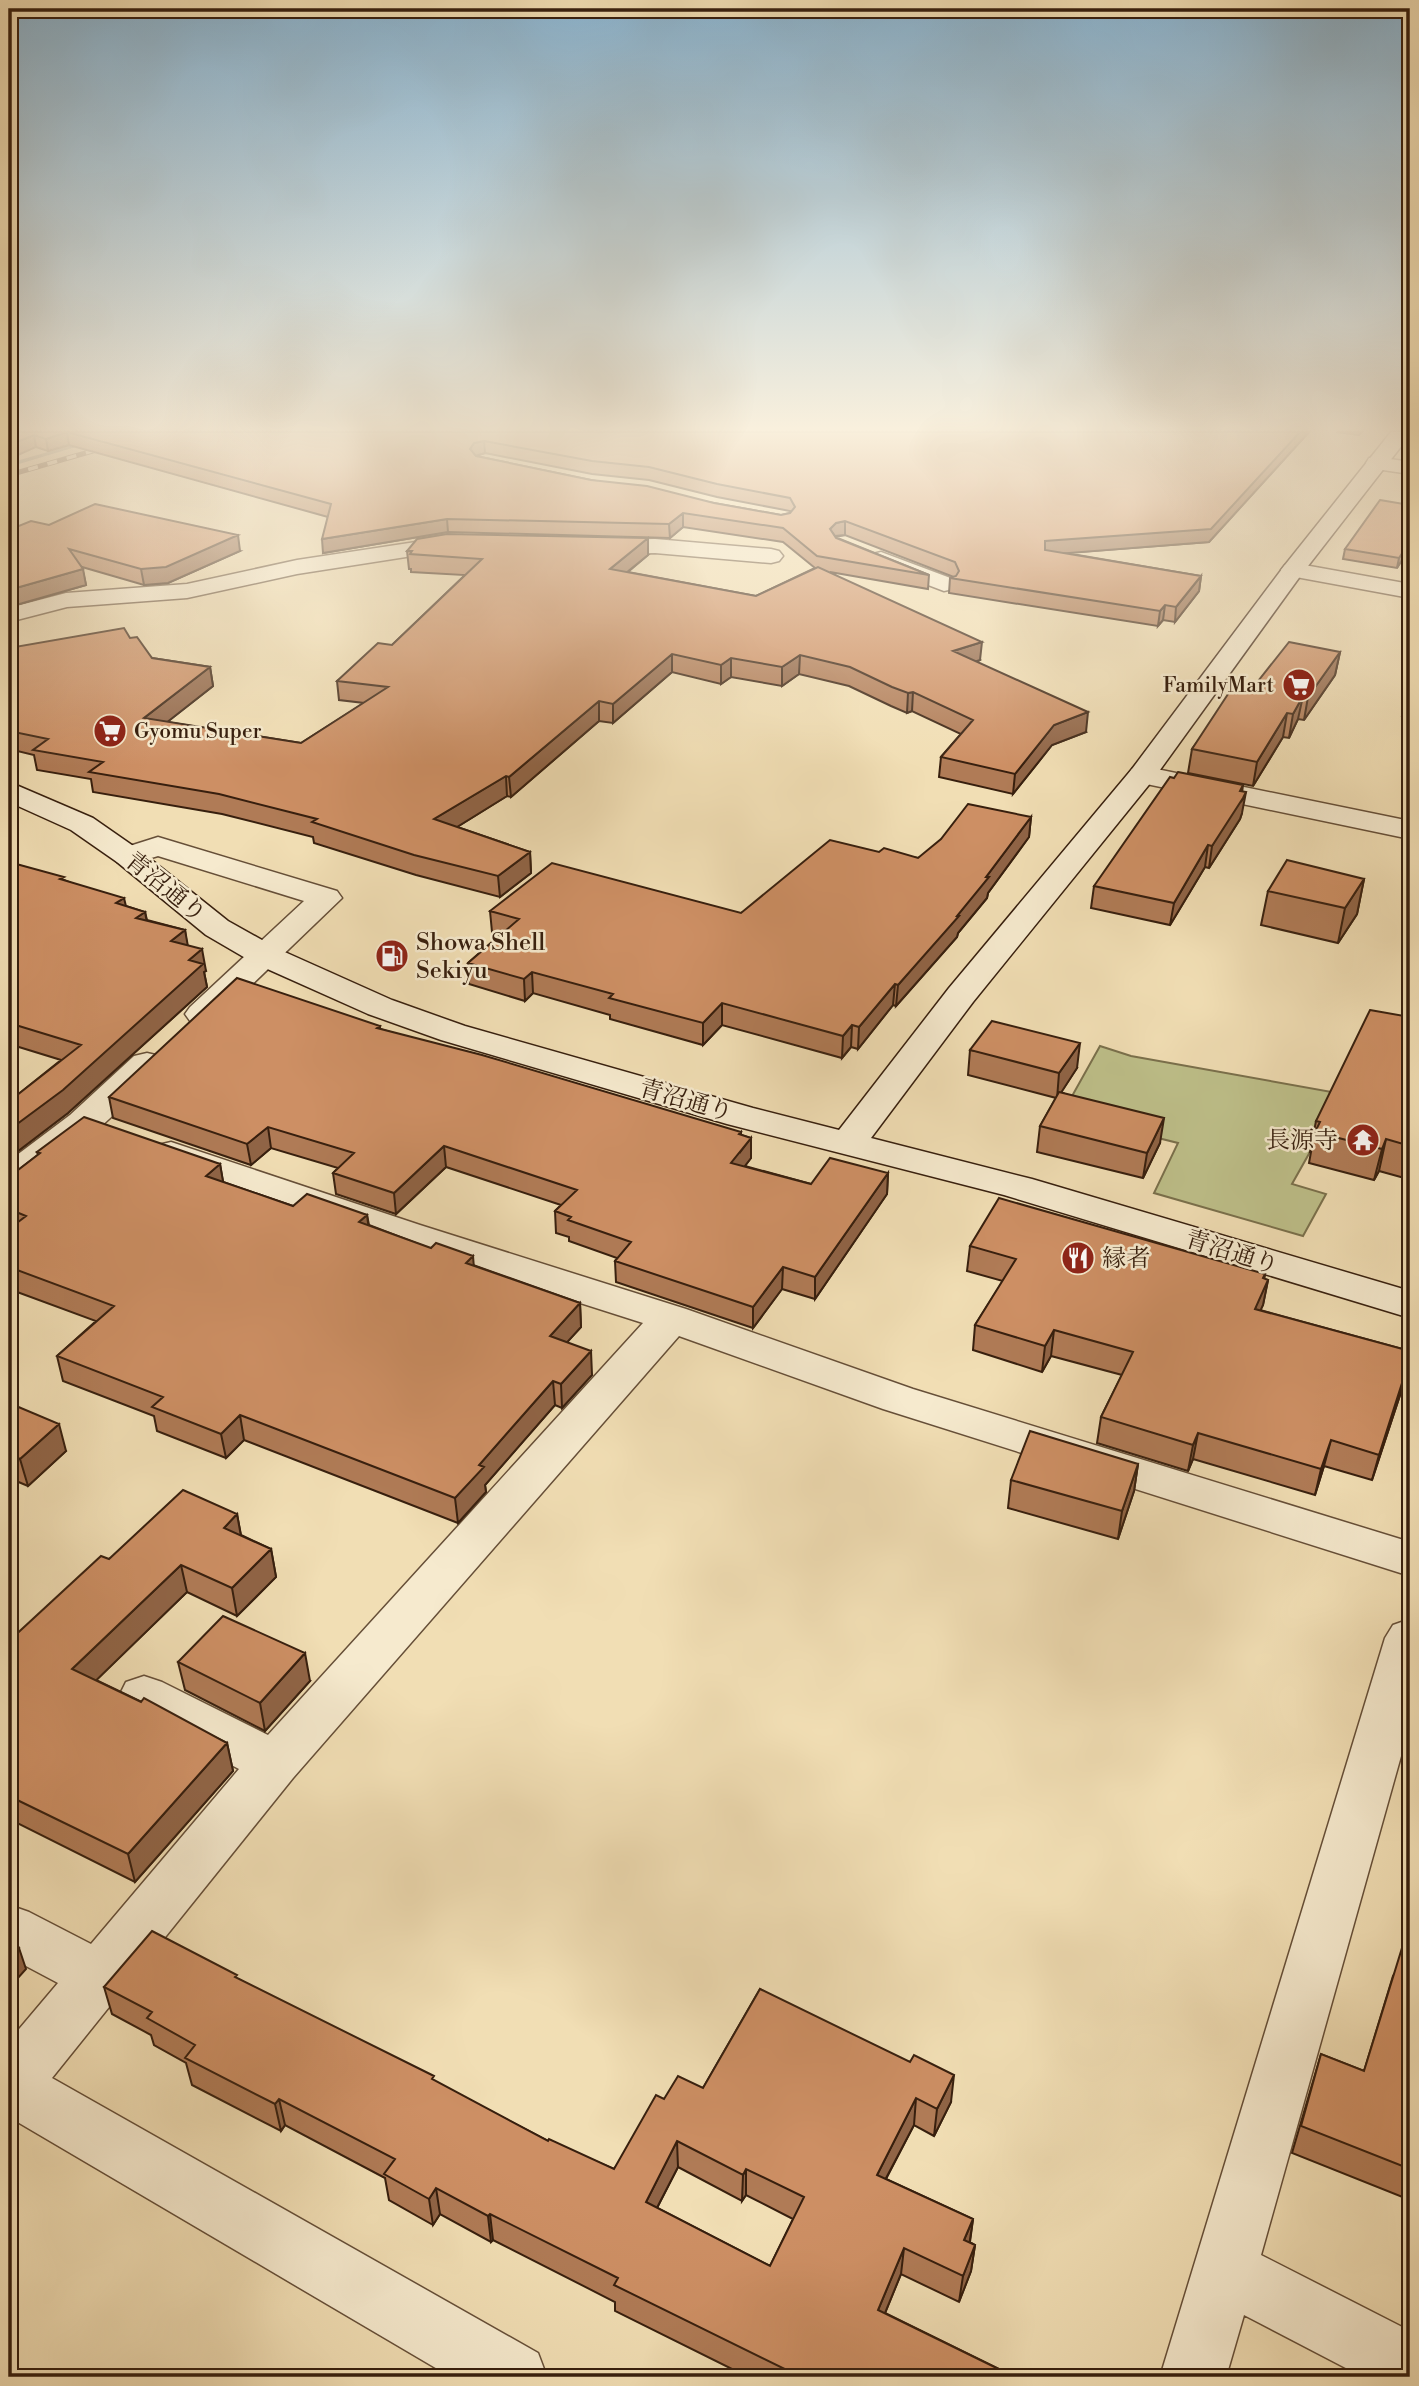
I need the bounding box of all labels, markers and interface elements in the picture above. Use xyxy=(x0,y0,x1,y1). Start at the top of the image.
supermarket icon: FamilyMart xyxy=(1280,666,1318,704)
place label: FamilyMart xyxy=(1163,673,1275,699)
supermarket icon: Gyomu Super xyxy=(91,712,129,750)
place label: Gyomu Super xyxy=(134,719,262,745)
street label: 青沼通り xyxy=(119,846,212,930)
place label: Showa Shell Sekiyu xyxy=(416,928,545,986)
fuel station icon: Showa Shell Sekiyu xyxy=(373,937,411,975)
street label: 青沼通り xyxy=(635,1073,736,1129)
temple icon: 長源寺 xyxy=(1344,1121,1382,1159)
place label: 長源寺 xyxy=(1266,1126,1338,1156)
street label: 青沼通り xyxy=(1181,1225,1282,1281)
restaurant icon: 縁者 xyxy=(1059,1239,1097,1277)
place label: 縁者 xyxy=(1102,1244,1150,1274)

